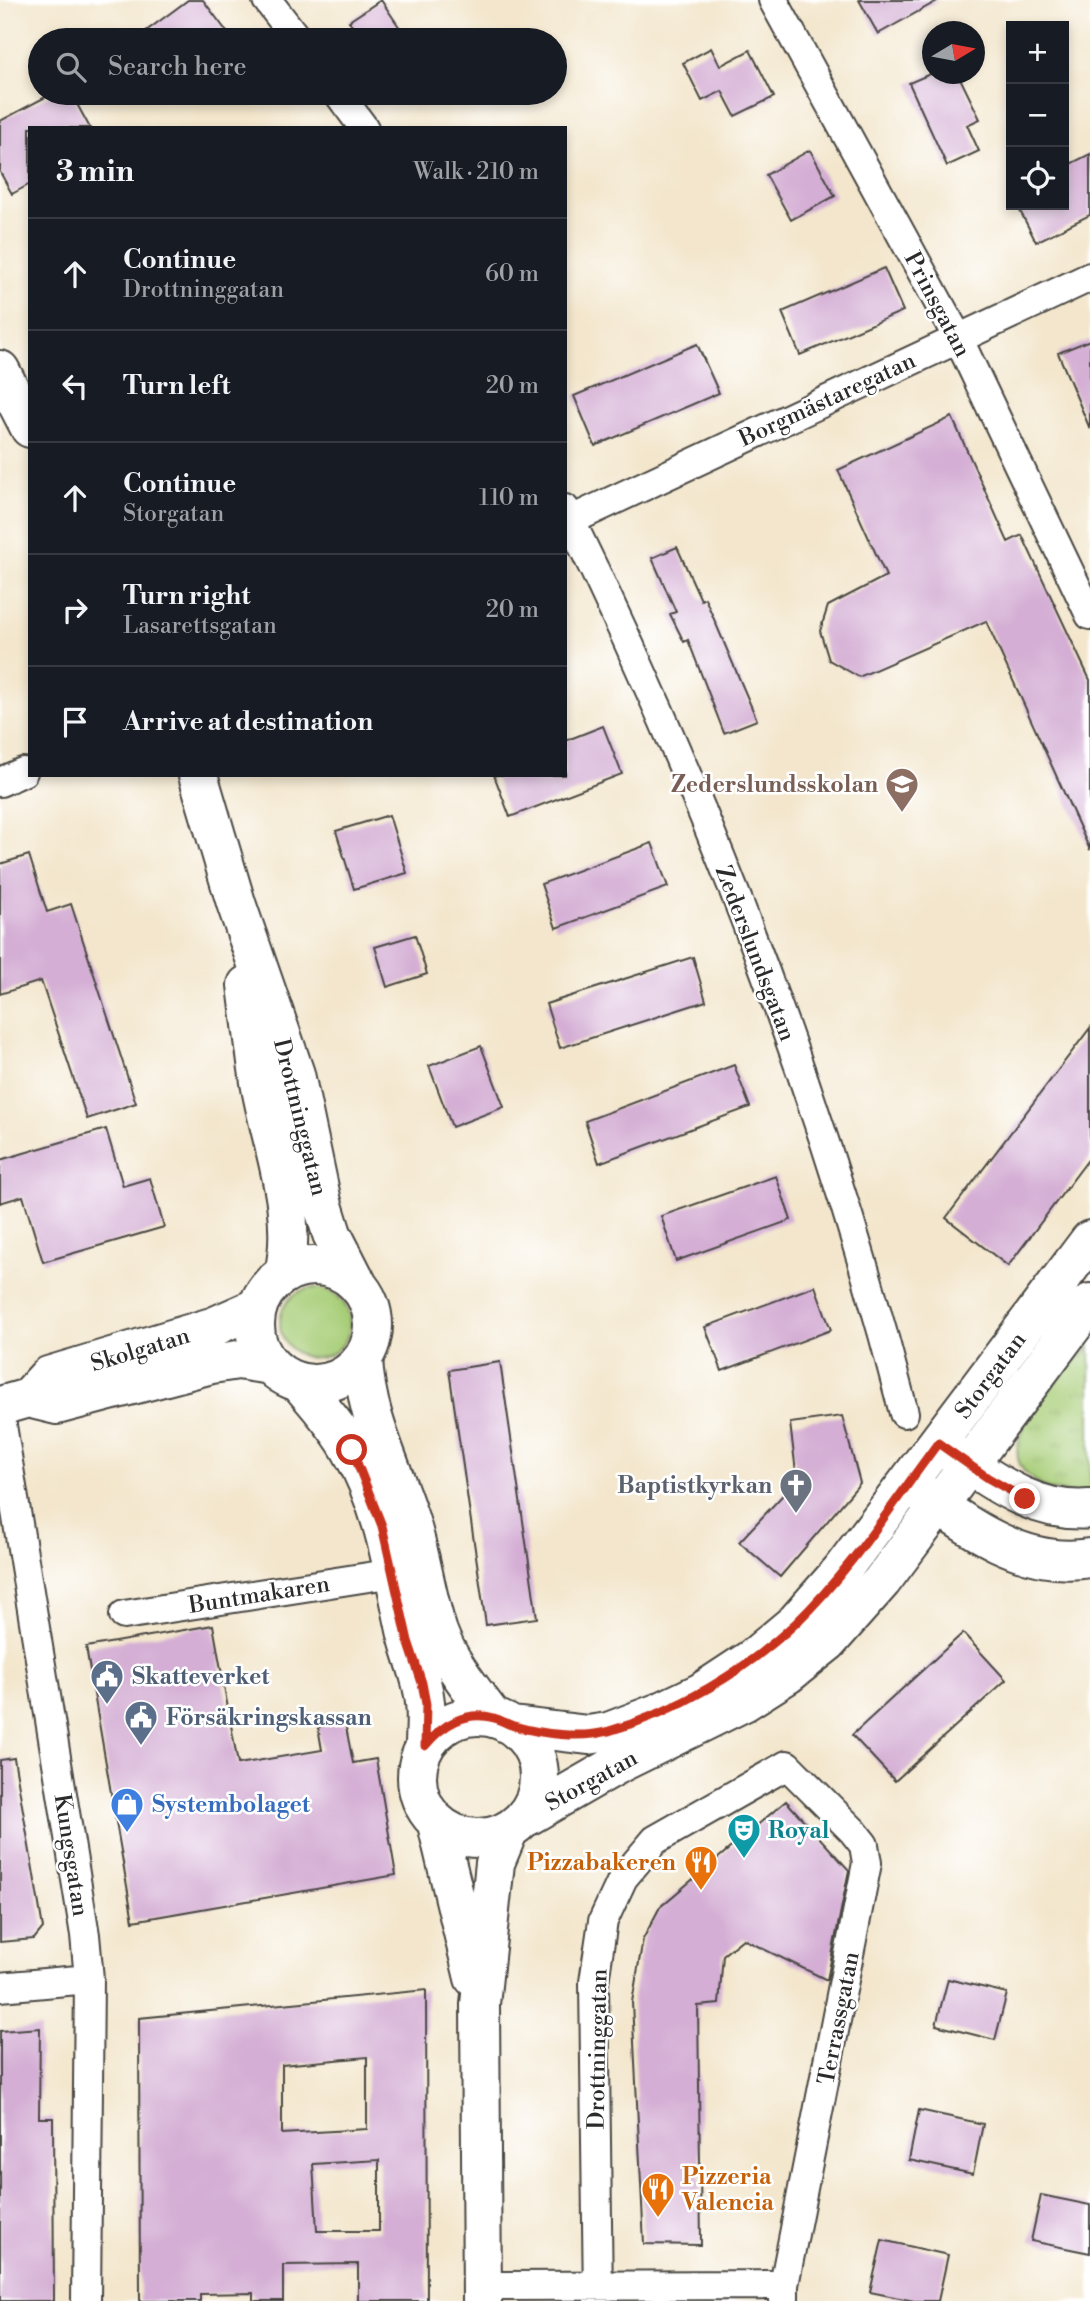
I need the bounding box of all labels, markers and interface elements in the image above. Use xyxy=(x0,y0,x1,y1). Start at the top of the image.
north arrow xyxy=(922,21,985,84)
map controls xyxy=(1006,21,1069,210)
button: + xyxy=(1006,21,1069,84)
search box xyxy=(28,28,567,105)
icon: search xyxy=(52,48,90,86)
text: Search here xyxy=(108,51,247,83)
button: − xyxy=(1006,84,1069,147)
button: locate xyxy=(1006,147,1069,210)
text: 3 min xyxy=(56,153,134,191)
text: Walk · 210 m xyxy=(413,158,539,186)
text: Continue xyxy=(123,244,236,276)
street label: Prinsgatan xyxy=(898,247,977,362)
icon: ahead xyxy=(56,255,94,293)
text: 60 m xyxy=(485,260,539,288)
text: Drottninggatan xyxy=(123,276,284,304)
street label: Borgmästaregatan xyxy=(734,347,920,454)
icon: left xyxy=(56,367,94,405)
text: Turn left xyxy=(123,370,231,402)
text: 20 m xyxy=(486,372,539,400)
text: Continue xyxy=(123,468,236,500)
icon: ahead xyxy=(56,479,94,517)
text: 110 m xyxy=(479,484,539,512)
text: Storgatan xyxy=(123,500,224,528)
text: Turn right xyxy=(123,580,251,612)
icon: right xyxy=(56,591,94,629)
text: 20 m xyxy=(486,596,539,624)
text: Lasarettsgatan xyxy=(123,612,277,640)
icon: arrive xyxy=(56,703,94,741)
text: Arrive at destination xyxy=(123,706,373,738)
school or university icon: Zederslundsskolan xyxy=(883,765,921,814)
place label: Zederslundsskolan xyxy=(671,771,878,799)
street label: Zederslundsgatan xyxy=(709,862,801,1045)
street label: Drottninggatan xyxy=(267,1036,333,1199)
street label: Skolgatan xyxy=(87,1322,193,1378)
street label: Storgatan xyxy=(949,1327,1033,1424)
route start xyxy=(336,1434,367,1465)
church icon: Baptistkyrkan xyxy=(777,1466,815,1515)
place label: Baptistkyrkan xyxy=(617,1472,772,1500)
route end xyxy=(1009,1483,1040,1514)
street label: Buntmakaren xyxy=(186,1570,332,1620)
public building icon: Skatteverket xyxy=(88,1657,126,1706)
place label: Skatteverket xyxy=(132,1663,270,1691)
public building icon: Försäkringskassan xyxy=(122,1698,160,1747)
place label: Försäkringskassan xyxy=(166,1704,372,1732)
street label: Storgatan xyxy=(540,1744,643,1818)
shop icon: Systembolaget xyxy=(108,1785,146,1834)
place label: Systembolaget xyxy=(152,1791,311,1819)
street label: Kungsgatan xyxy=(48,1792,95,1919)
theatre icon: Royal xyxy=(725,1811,763,1860)
place label: Royal xyxy=(768,1817,830,1845)
restaurant icon: Pizzabakeren xyxy=(682,1843,720,1892)
place label: Pizzabakeren xyxy=(527,1849,676,1877)
street label: Terrassgatan xyxy=(812,1949,866,2087)
street label: Drottninggatan xyxy=(583,1968,613,2130)
place label: Pizzeria Valencia xyxy=(681,2163,774,2217)
restaurant icon: Pizzeria Valencia xyxy=(639,2170,677,2219)

